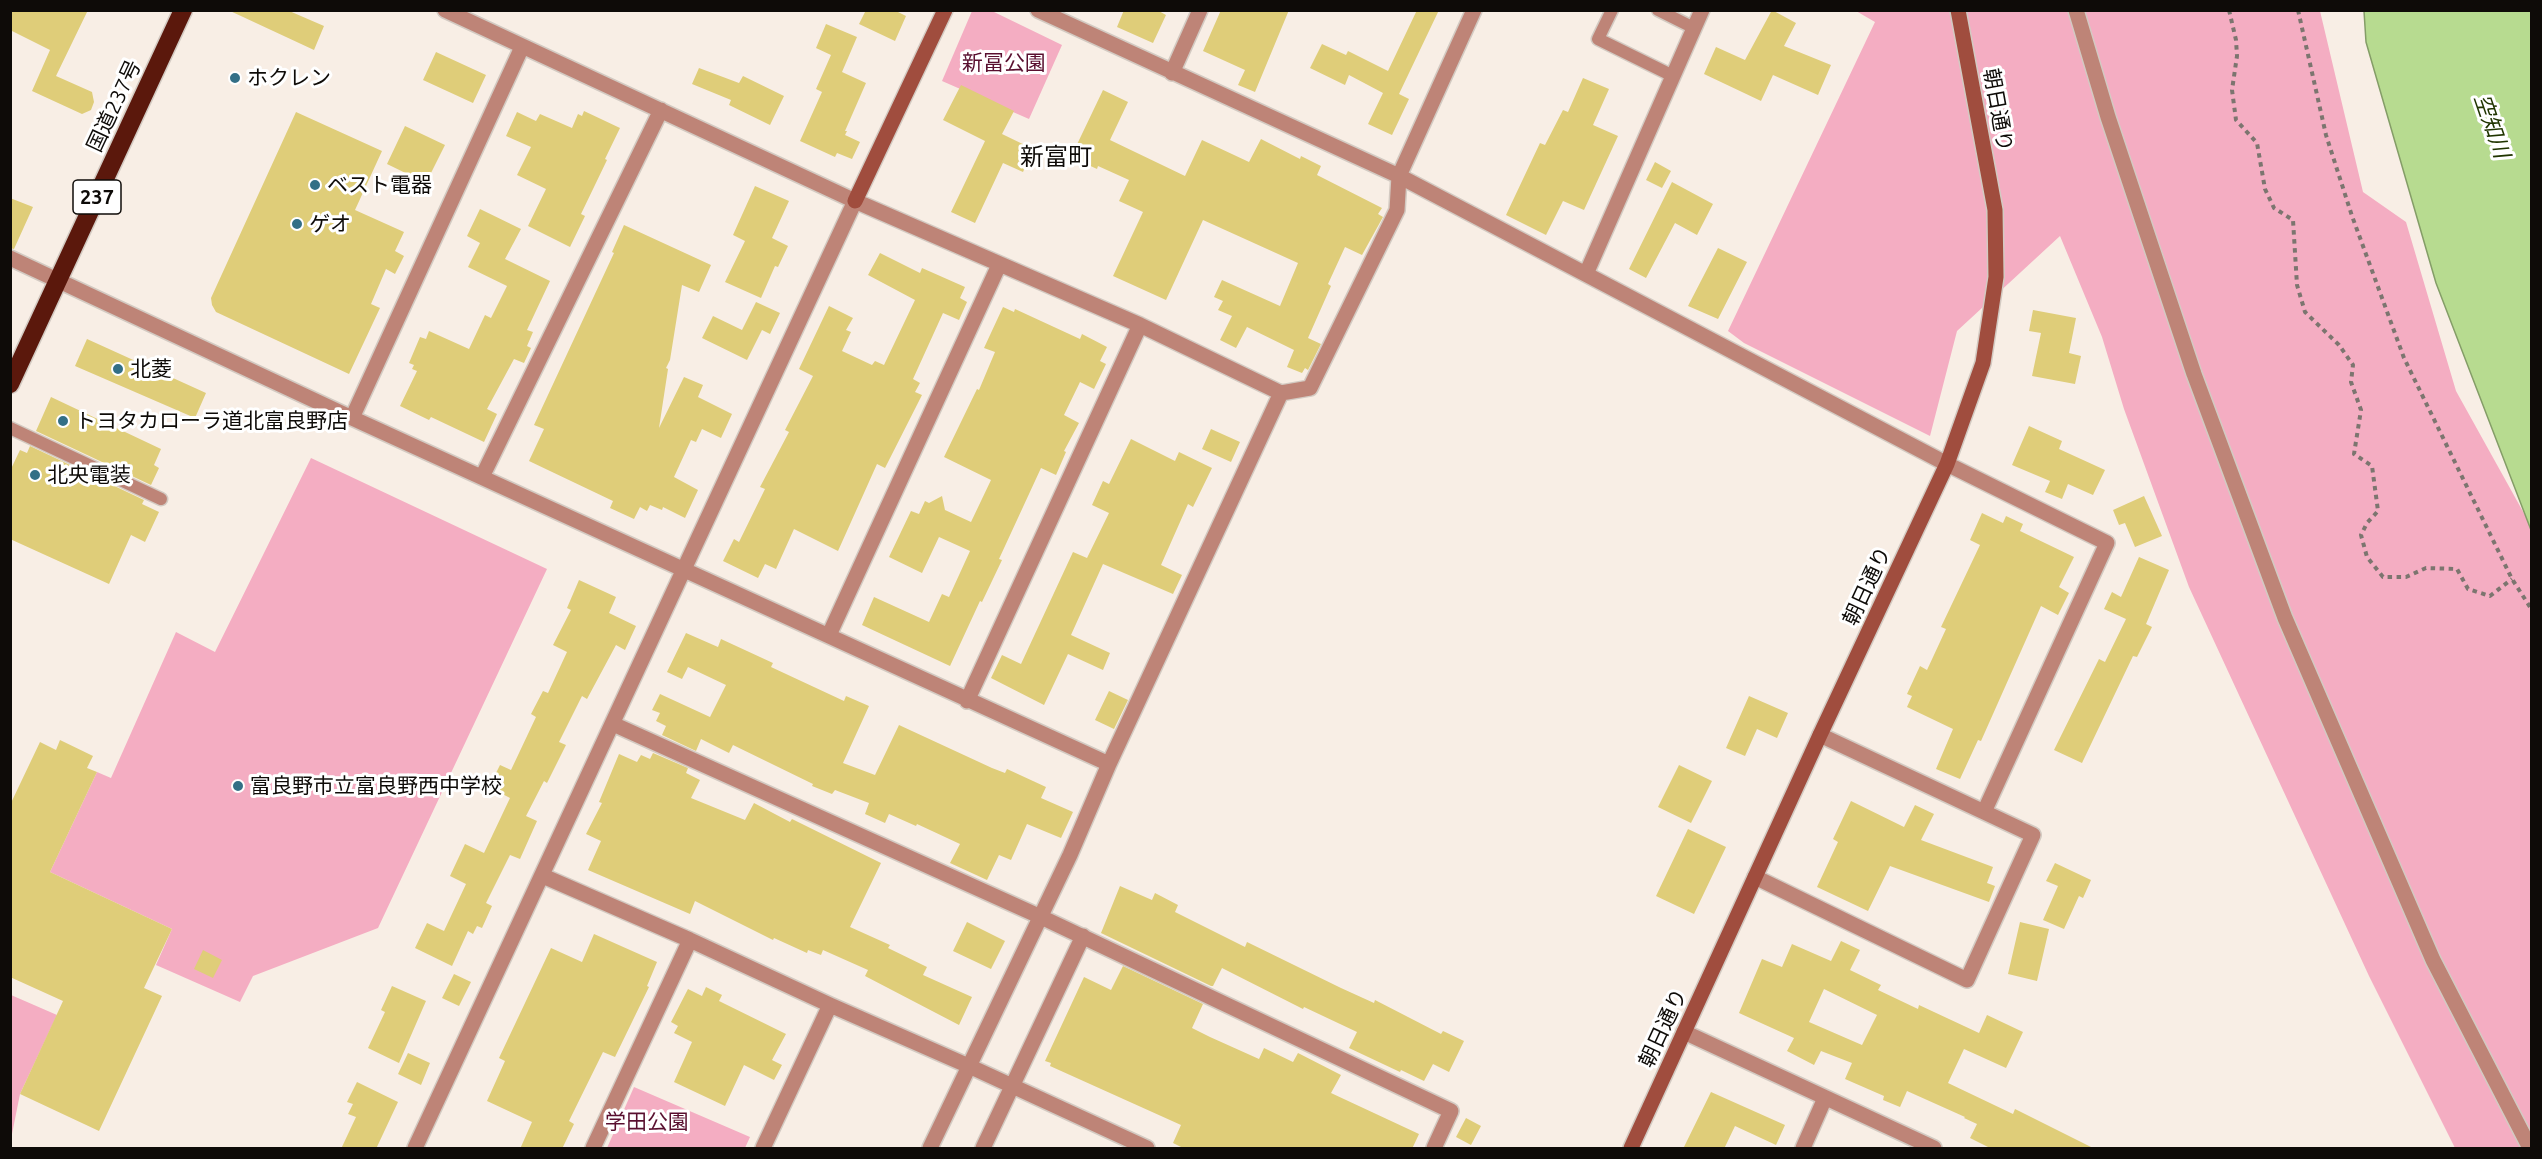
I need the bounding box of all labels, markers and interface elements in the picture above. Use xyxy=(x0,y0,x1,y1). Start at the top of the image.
park label: 新冨公園 xyxy=(962,50,1046,76)
street label: 国道237号 xyxy=(82,56,146,156)
place label: ホクレン xyxy=(247,65,331,91)
street label: 朝日通り xyxy=(1978,66,2018,154)
marker: ホクレン xyxy=(228,71,242,85)
water label: 空知川 xyxy=(2469,91,2515,161)
district label: 新富町 xyxy=(1020,143,1092,171)
place label: ベスト電器 xyxy=(327,172,432,198)
marker: ベスト電器 xyxy=(308,178,322,192)
road number: 237 xyxy=(73,180,121,214)
place label: ゲオ xyxy=(309,211,351,237)
marker: ゲオ xyxy=(290,217,304,231)
place label: 北菱 xyxy=(130,356,172,382)
marker: 北菱 xyxy=(111,362,125,376)
place label: トヨタカローラ道北富良野店 xyxy=(75,408,348,434)
marker: トヨタカローラ道北富良野店 xyxy=(56,414,70,428)
place label: 北央電装 xyxy=(47,462,131,488)
marker: 北央電装 xyxy=(28,468,42,482)
street label: 朝日通り xyxy=(1838,543,1896,629)
place label: 富良野市立富良野西中学校 xyxy=(250,773,502,799)
marker: 富良野市立富良野西中学校 xyxy=(231,779,245,793)
street label: 朝日通り xyxy=(1634,985,1692,1071)
park label: 学田公園 xyxy=(605,1109,689,1135)

